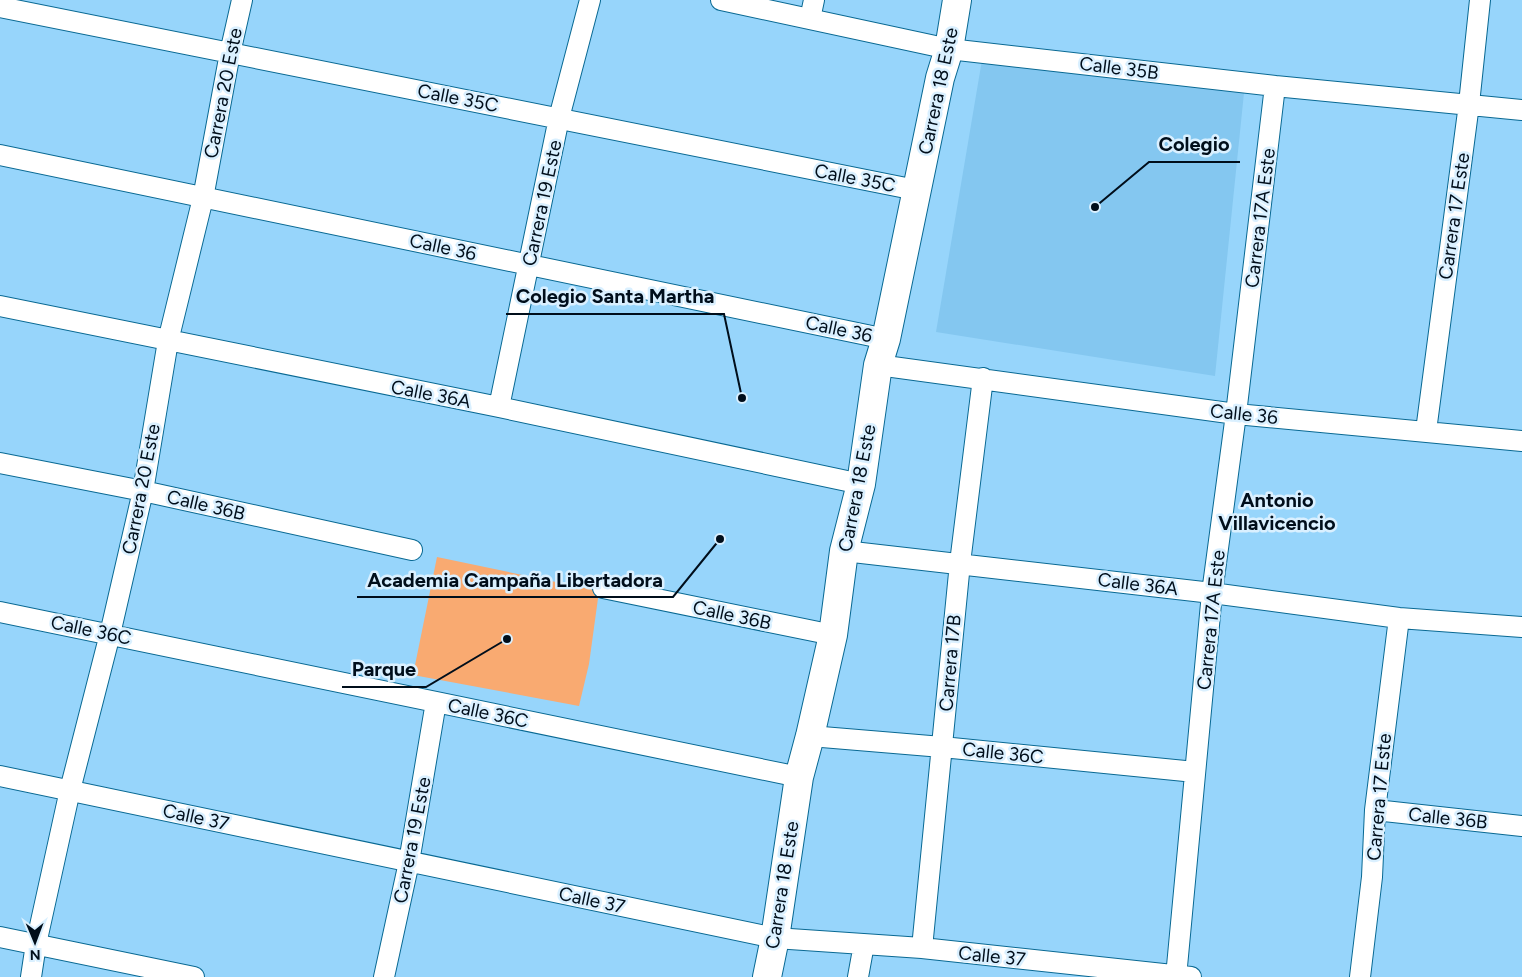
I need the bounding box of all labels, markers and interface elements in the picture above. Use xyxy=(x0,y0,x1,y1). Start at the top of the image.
street label: Carrera 18 Este xyxy=(913,25,963,157)
street label: Carrera 20 Este xyxy=(199,26,247,160)
street label: Calle 35B xyxy=(1078,52,1160,84)
street label: Calle 35C xyxy=(416,79,501,117)
callout: Colegio xyxy=(1149,127,1240,162)
text: Colegio xyxy=(1159,132,1230,156)
street label: Carrera 19 Este xyxy=(517,138,567,268)
street label: Carrera 17A Este xyxy=(1240,147,1280,289)
street label: Carrera 17 Este xyxy=(1434,151,1474,281)
street label: Calle 35C xyxy=(813,159,898,197)
street label: Calle 36 xyxy=(407,229,479,265)
callout: Colegio Santa Martha xyxy=(506,279,724,314)
text: Colegio Santa Martha xyxy=(516,284,714,308)
street label: Calle 36 xyxy=(803,311,875,347)
street label: Calle 36A xyxy=(389,375,473,413)
street label: Calle 36 xyxy=(1209,399,1279,429)
street label: Carrera 20 Este xyxy=(117,422,165,556)
street label: Carrera 18 Este xyxy=(833,422,881,554)
street label: Calle 36B xyxy=(165,485,247,525)
district label: Antonio Villavicencio xyxy=(1218,488,1336,535)
street label: Carrera 17A Este xyxy=(1192,549,1230,691)
callout: Academia Campaña Libertadora xyxy=(357,562,673,597)
text: Academia Campaña Libertadora xyxy=(367,568,663,592)
street label: Calle 36A xyxy=(1097,568,1180,600)
street label: Calle 36B xyxy=(691,595,773,635)
street label: Calle 36C xyxy=(49,610,134,650)
street label: Carrera 17B xyxy=(934,614,966,712)
callout: Parque xyxy=(342,652,426,687)
text: Parque xyxy=(352,657,416,681)
street label: Calle 36C xyxy=(446,693,531,733)
street label: Carrera 17 Este xyxy=(1362,732,1396,862)
street label: Calle 36C xyxy=(961,737,1045,769)
street label: Carrera 19 Este xyxy=(388,775,436,905)
street label: Calle 37 xyxy=(161,799,231,835)
street label: Calle 36B xyxy=(1407,802,1489,834)
street label: Carrera 18 Este xyxy=(761,819,803,951)
street label: Calle 37 xyxy=(557,882,627,918)
north arrow xyxy=(10,917,60,967)
street label: Calle 37 xyxy=(957,941,1027,971)
text: N xyxy=(30,946,41,963)

